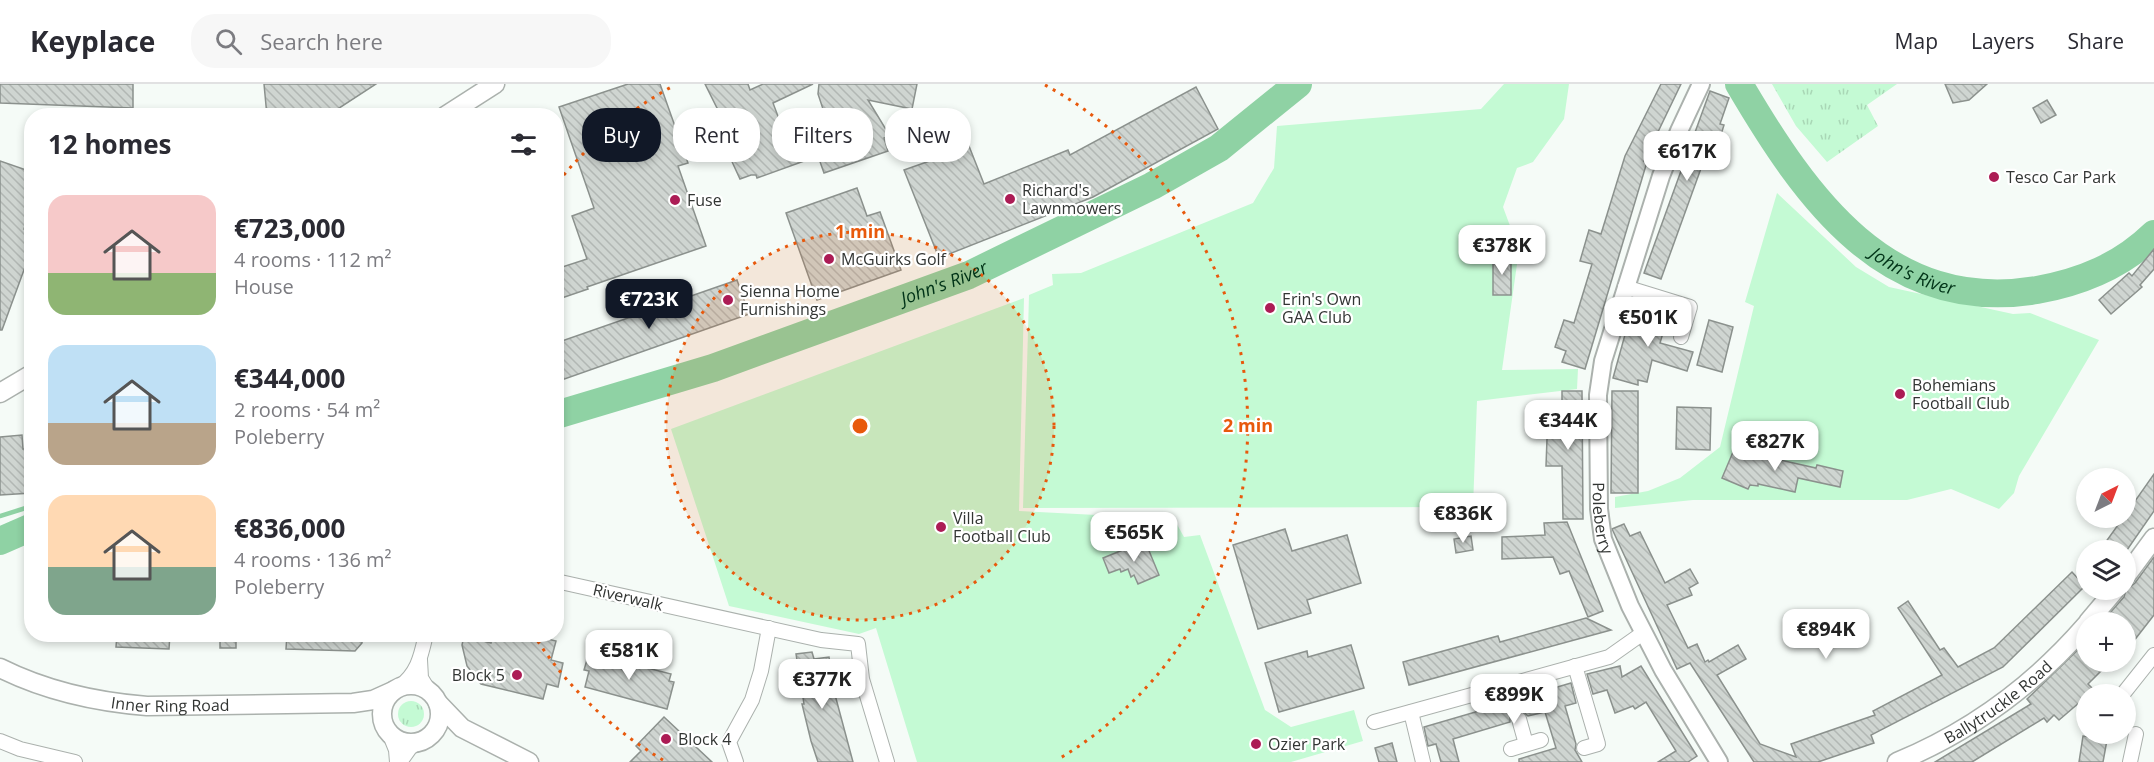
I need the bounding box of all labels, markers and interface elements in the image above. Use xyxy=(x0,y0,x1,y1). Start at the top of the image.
search box xyxy=(191,14,611,68)
text: Keyplace xyxy=(30,22,155,60)
icon: search xyxy=(212,25,245,58)
text: Search here xyxy=(260,26,383,56)
text: Map xyxy=(1895,27,1938,55)
text: Layers xyxy=(1971,27,2035,55)
text: Share xyxy=(2068,27,2124,55)
chip: Buy xyxy=(582,108,661,162)
chip: Rent xyxy=(673,108,760,162)
chip: Filters xyxy=(772,108,873,162)
chip: New xyxy=(885,108,971,162)
text: 12 homes xyxy=(48,126,172,162)
icon: filters xyxy=(507,128,540,161)
pin: €617K xyxy=(1645,131,1729,182)
text: €617K xyxy=(1657,137,1717,164)
place label: Tesco Car Park xyxy=(2006,166,2117,188)
marker: Tesco Car Park xyxy=(1987,170,2001,184)
place label: Richard's Lawnmowers xyxy=(1022,179,1121,219)
place label: Fuse xyxy=(687,189,722,211)
marker: Richard's Lawnmowers xyxy=(1003,192,1017,206)
marker: Fuse xyxy=(668,193,682,207)
text: €723,000 xyxy=(234,210,345,246)
icon: home xyxy=(96,219,168,291)
text: 1 min xyxy=(835,219,885,243)
pin: €378K xyxy=(1460,225,1544,276)
text: €378K xyxy=(1472,231,1532,258)
water label: John's River xyxy=(1863,239,1958,300)
text: 4 rooms · 112 m² xyxy=(234,246,392,273)
place label: McGuirks Golf xyxy=(841,248,948,270)
marker: McGuirks Golf xyxy=(822,252,836,266)
water label: John's River xyxy=(894,254,992,311)
text: House xyxy=(234,273,294,300)
pin: €723K xyxy=(607,279,691,330)
place label: Sienna Home Furnishings xyxy=(740,280,840,320)
text: €723K xyxy=(619,285,679,312)
place label: Erin's Own GAA Club xyxy=(1282,288,1361,328)
marker: Sienna Home Furnishings xyxy=(721,293,735,307)
pin: €501K xyxy=(1606,297,1690,348)
marker: Erin's Own GAA Club xyxy=(1263,301,1277,315)
text: €501K xyxy=(1618,303,1678,330)
text: €344,000 xyxy=(234,360,345,396)
icon: home xyxy=(96,369,168,441)
place label: Bohemians Football Club xyxy=(1912,374,2010,414)
marker: Bohemians Football Club xyxy=(1893,387,1907,401)
text: 2 rooms · 54 m² xyxy=(234,396,380,423)
pin: €344K xyxy=(1526,400,1610,451)
text: €344K xyxy=(1538,406,1598,433)
text: 2 min xyxy=(1223,413,1273,437)
centre of rings xyxy=(850,416,870,436)
pin: €827K xyxy=(1733,421,1817,472)
text: Poleberry xyxy=(234,423,324,450)
text: €827K xyxy=(1745,427,1805,454)
north arrow xyxy=(2076,468,2136,528)
map controls xyxy=(2076,468,2136,744)
street label: Poleberry xyxy=(1588,482,1619,558)
pin: €836K xyxy=(1421,493,1505,544)
text: €836K xyxy=(1433,499,1493,526)
place label: Villa Football Club xyxy=(953,507,1051,547)
text: €836,000 xyxy=(234,510,345,546)
pin: €565K xyxy=(1092,512,1176,563)
text: €565K xyxy=(1104,518,1164,545)
icon: home xyxy=(96,519,168,591)
marker: Villa Football Club xyxy=(934,520,948,534)
button: layers xyxy=(2076,540,2136,600)
text: 4 rooms · 136 m² xyxy=(234,546,392,573)
text: Poleberry xyxy=(234,573,324,600)
street label: Riverwalk xyxy=(591,578,666,616)
pin: €894K xyxy=(1784,609,1868,660)
button: + xyxy=(2076,612,2136,672)
text: €894K xyxy=(1796,615,1856,642)
pin: €581K xyxy=(587,630,671,681)
text: €581K xyxy=(599,636,659,663)
street label: Ballytruckle Road xyxy=(1940,655,2057,749)
pin: €377K xyxy=(780,659,864,710)
place label: Block 5 xyxy=(452,664,505,686)
text: €377K xyxy=(792,665,852,692)
marker: Block 5 xyxy=(510,668,524,682)
pin: €899K xyxy=(1472,674,1556,725)
text: €899K xyxy=(1484,680,1544,707)
button: − xyxy=(2076,684,2136,744)
street label: Inner Ring Road xyxy=(110,691,230,717)
place label: Block 4 xyxy=(678,728,731,750)
marker: Block 4 xyxy=(659,732,673,746)
place label: Ozier Park xyxy=(1268,733,1346,755)
marker: Ozier Park xyxy=(1249,737,1263,751)

